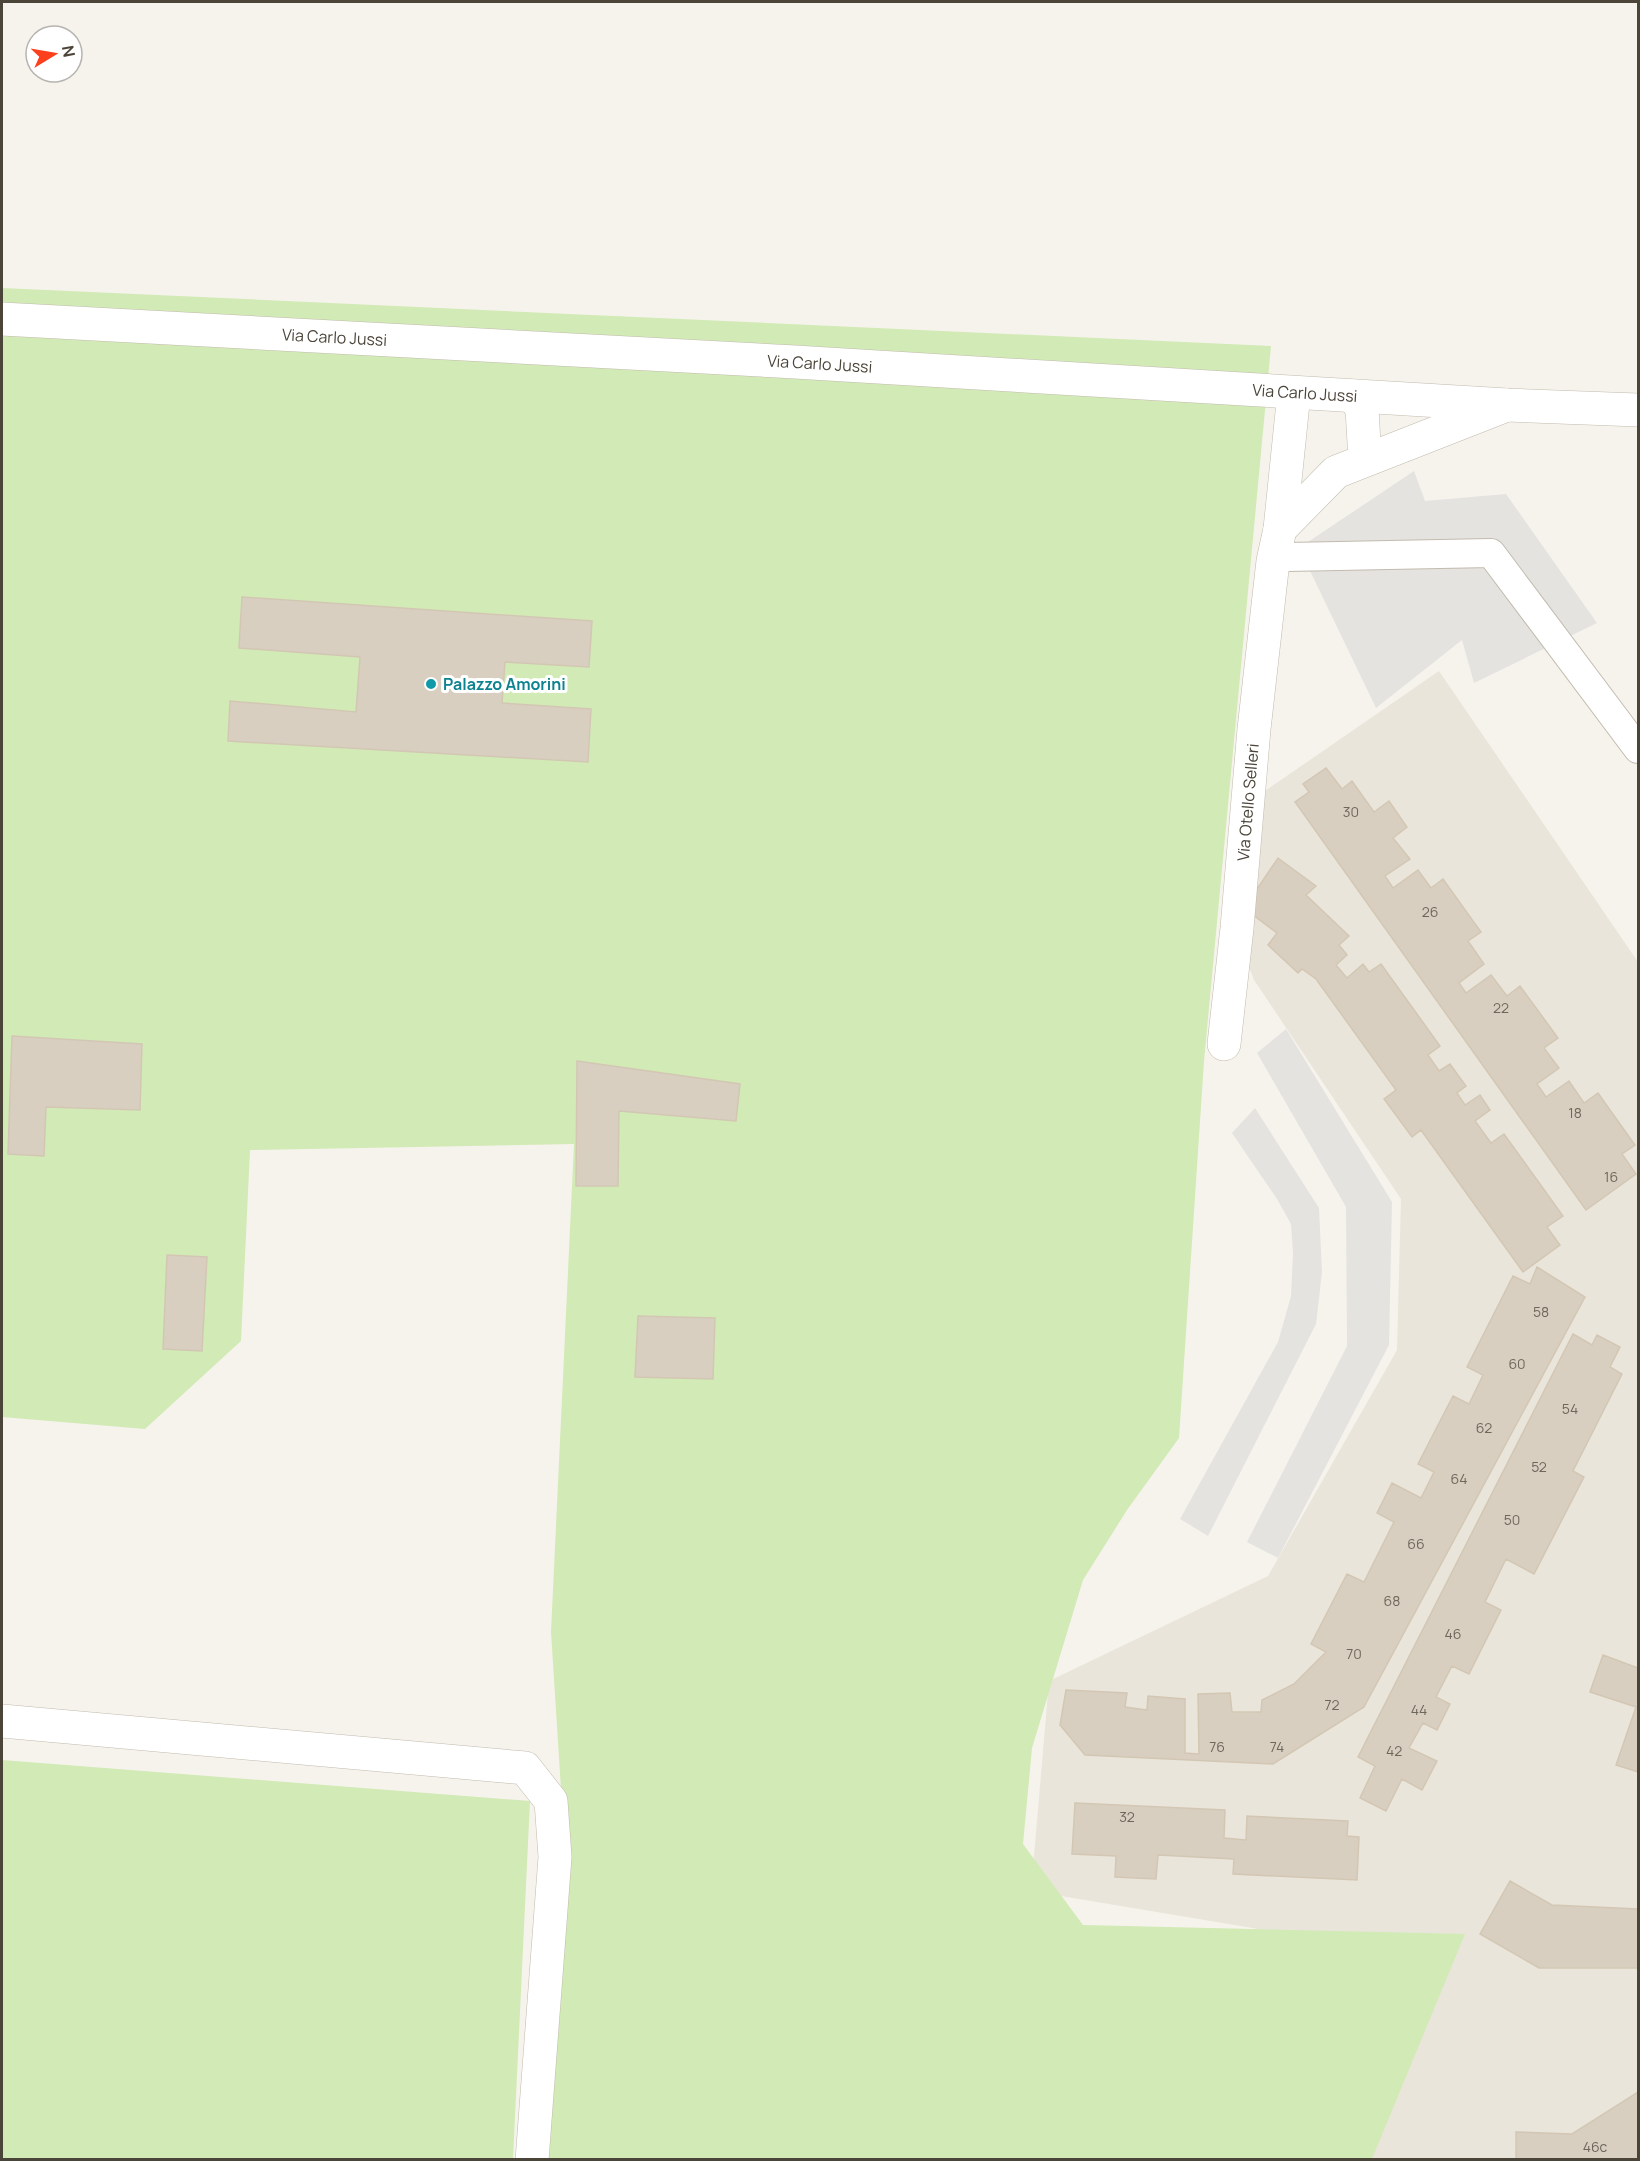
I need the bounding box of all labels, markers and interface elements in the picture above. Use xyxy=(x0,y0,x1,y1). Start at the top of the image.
north arrow xyxy=(24,24,84,84)
text: N xyxy=(57,43,81,59)
street label: Via Carlo Jussi xyxy=(281,323,388,351)
street label: Via Carlo Jussi xyxy=(767,350,873,378)
street label: Via Carlo Jussi xyxy=(1252,379,1358,407)
place label: Palazzo Amorini xyxy=(443,673,566,695)
marker: Palazzo Amorini xyxy=(424,677,438,691)
street label: Via Otello Selleri xyxy=(1232,742,1264,862)
house number: 30 xyxy=(1343,802,1359,821)
house number: 26 xyxy=(1422,902,1438,921)
house number: 22 xyxy=(1493,998,1509,1017)
house number: 18 xyxy=(1568,1103,1582,1122)
house number: 16 xyxy=(1604,1167,1618,1186)
house number: 58 xyxy=(1533,1302,1549,1321)
house number: 60 xyxy=(1508,1354,1526,1373)
house number: 54 xyxy=(1562,1399,1578,1418)
house number: 62 xyxy=(1476,1418,1492,1437)
house number: 52 xyxy=(1531,1457,1547,1476)
house number: 64 xyxy=(1451,1469,1467,1488)
house number: 50 xyxy=(1504,1510,1520,1529)
house number: 66 xyxy=(1407,1534,1425,1553)
house number: 68 xyxy=(1384,1591,1400,1610)
house number: 46 xyxy=(1445,1624,1461,1643)
house number: 70 xyxy=(1346,1644,1362,1663)
house number: 72 xyxy=(1324,1695,1340,1714)
house number: 44 xyxy=(1411,1700,1427,1719)
house number: 76 xyxy=(1209,1737,1225,1756)
house number: 74 xyxy=(1270,1737,1284,1756)
house number: 42 xyxy=(1386,1741,1402,1760)
house number: 32 xyxy=(1119,1807,1135,1826)
house number: 46c xyxy=(1583,2137,1608,2156)

